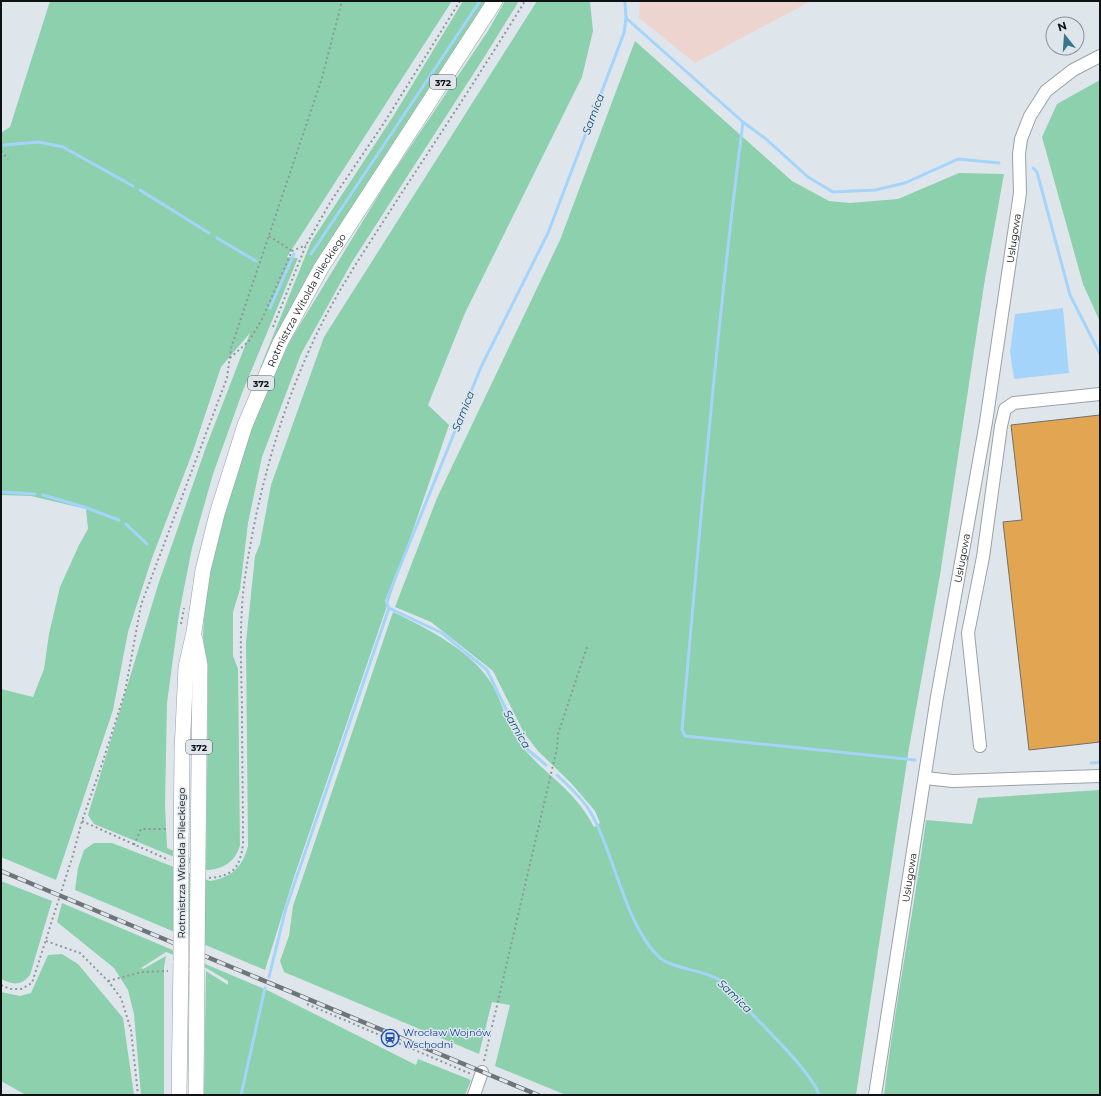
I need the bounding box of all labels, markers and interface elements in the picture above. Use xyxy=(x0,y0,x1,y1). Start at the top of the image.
north arrow xyxy=(1045,16,1085,56)
text: N xyxy=(1056,18,1068,34)
road number: 372 xyxy=(430,75,456,89)
water label: Samica xyxy=(579,92,607,136)
street label: Usługowa xyxy=(1003,213,1023,264)
street label: Rotmistrza Witolda Pileckiego xyxy=(264,231,348,369)
road number: 372 xyxy=(248,376,274,390)
water label: Samica xyxy=(449,389,477,433)
street label: Usługowa xyxy=(951,532,973,584)
water label: Samica xyxy=(500,707,534,751)
road number: 372 xyxy=(186,740,212,754)
street label: Rotmistrza Witolda Pileckiego xyxy=(175,787,188,939)
street label: Usługowa xyxy=(899,852,919,903)
water label: Samica xyxy=(715,976,755,1016)
place label: Wrocław Wojnów Wschodni xyxy=(403,1026,491,1051)
station icon: Wrocław Wojnów Wschodni xyxy=(380,1028,400,1048)

